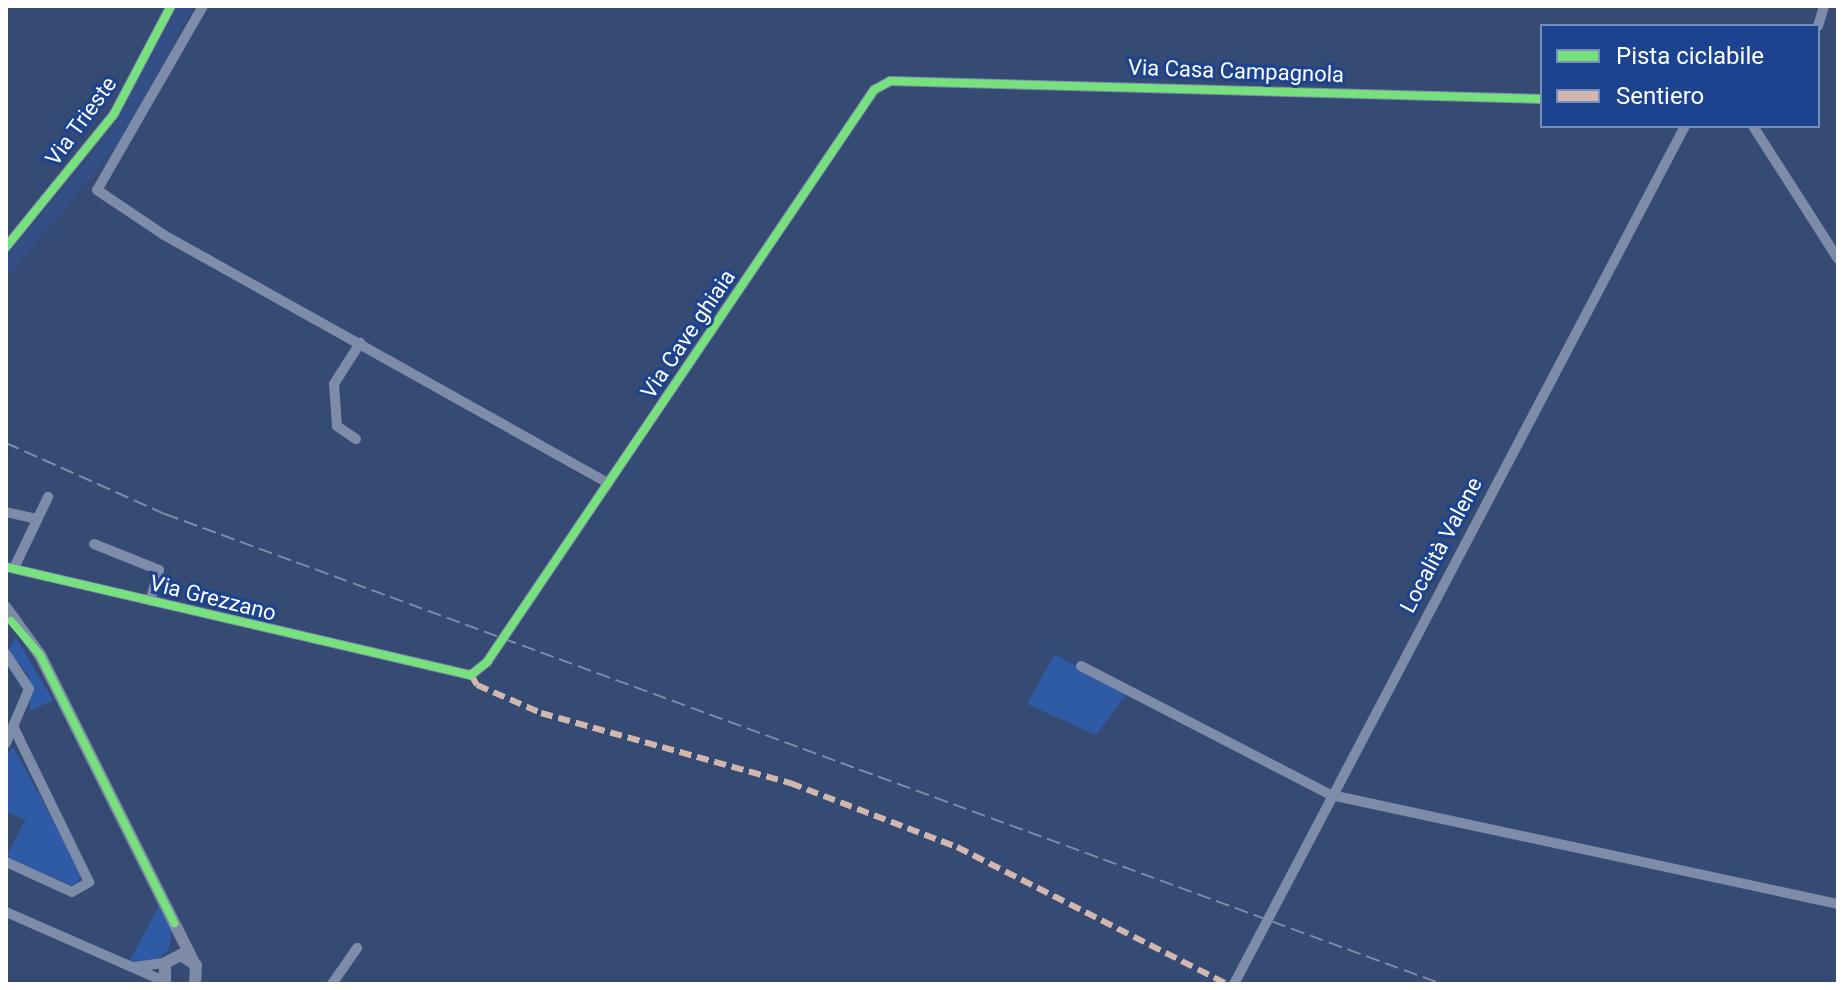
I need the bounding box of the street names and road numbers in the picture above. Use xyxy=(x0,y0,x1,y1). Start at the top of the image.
street label: Via Casa Campagnola xyxy=(1128,54,1344,88)
street label: Via Trieste xyxy=(40,71,122,171)
street label: Via Cave ghiaia xyxy=(635,265,741,403)
street label: Località Valene xyxy=(1394,473,1488,617)
street label: Via Grezzano xyxy=(147,570,279,626)

